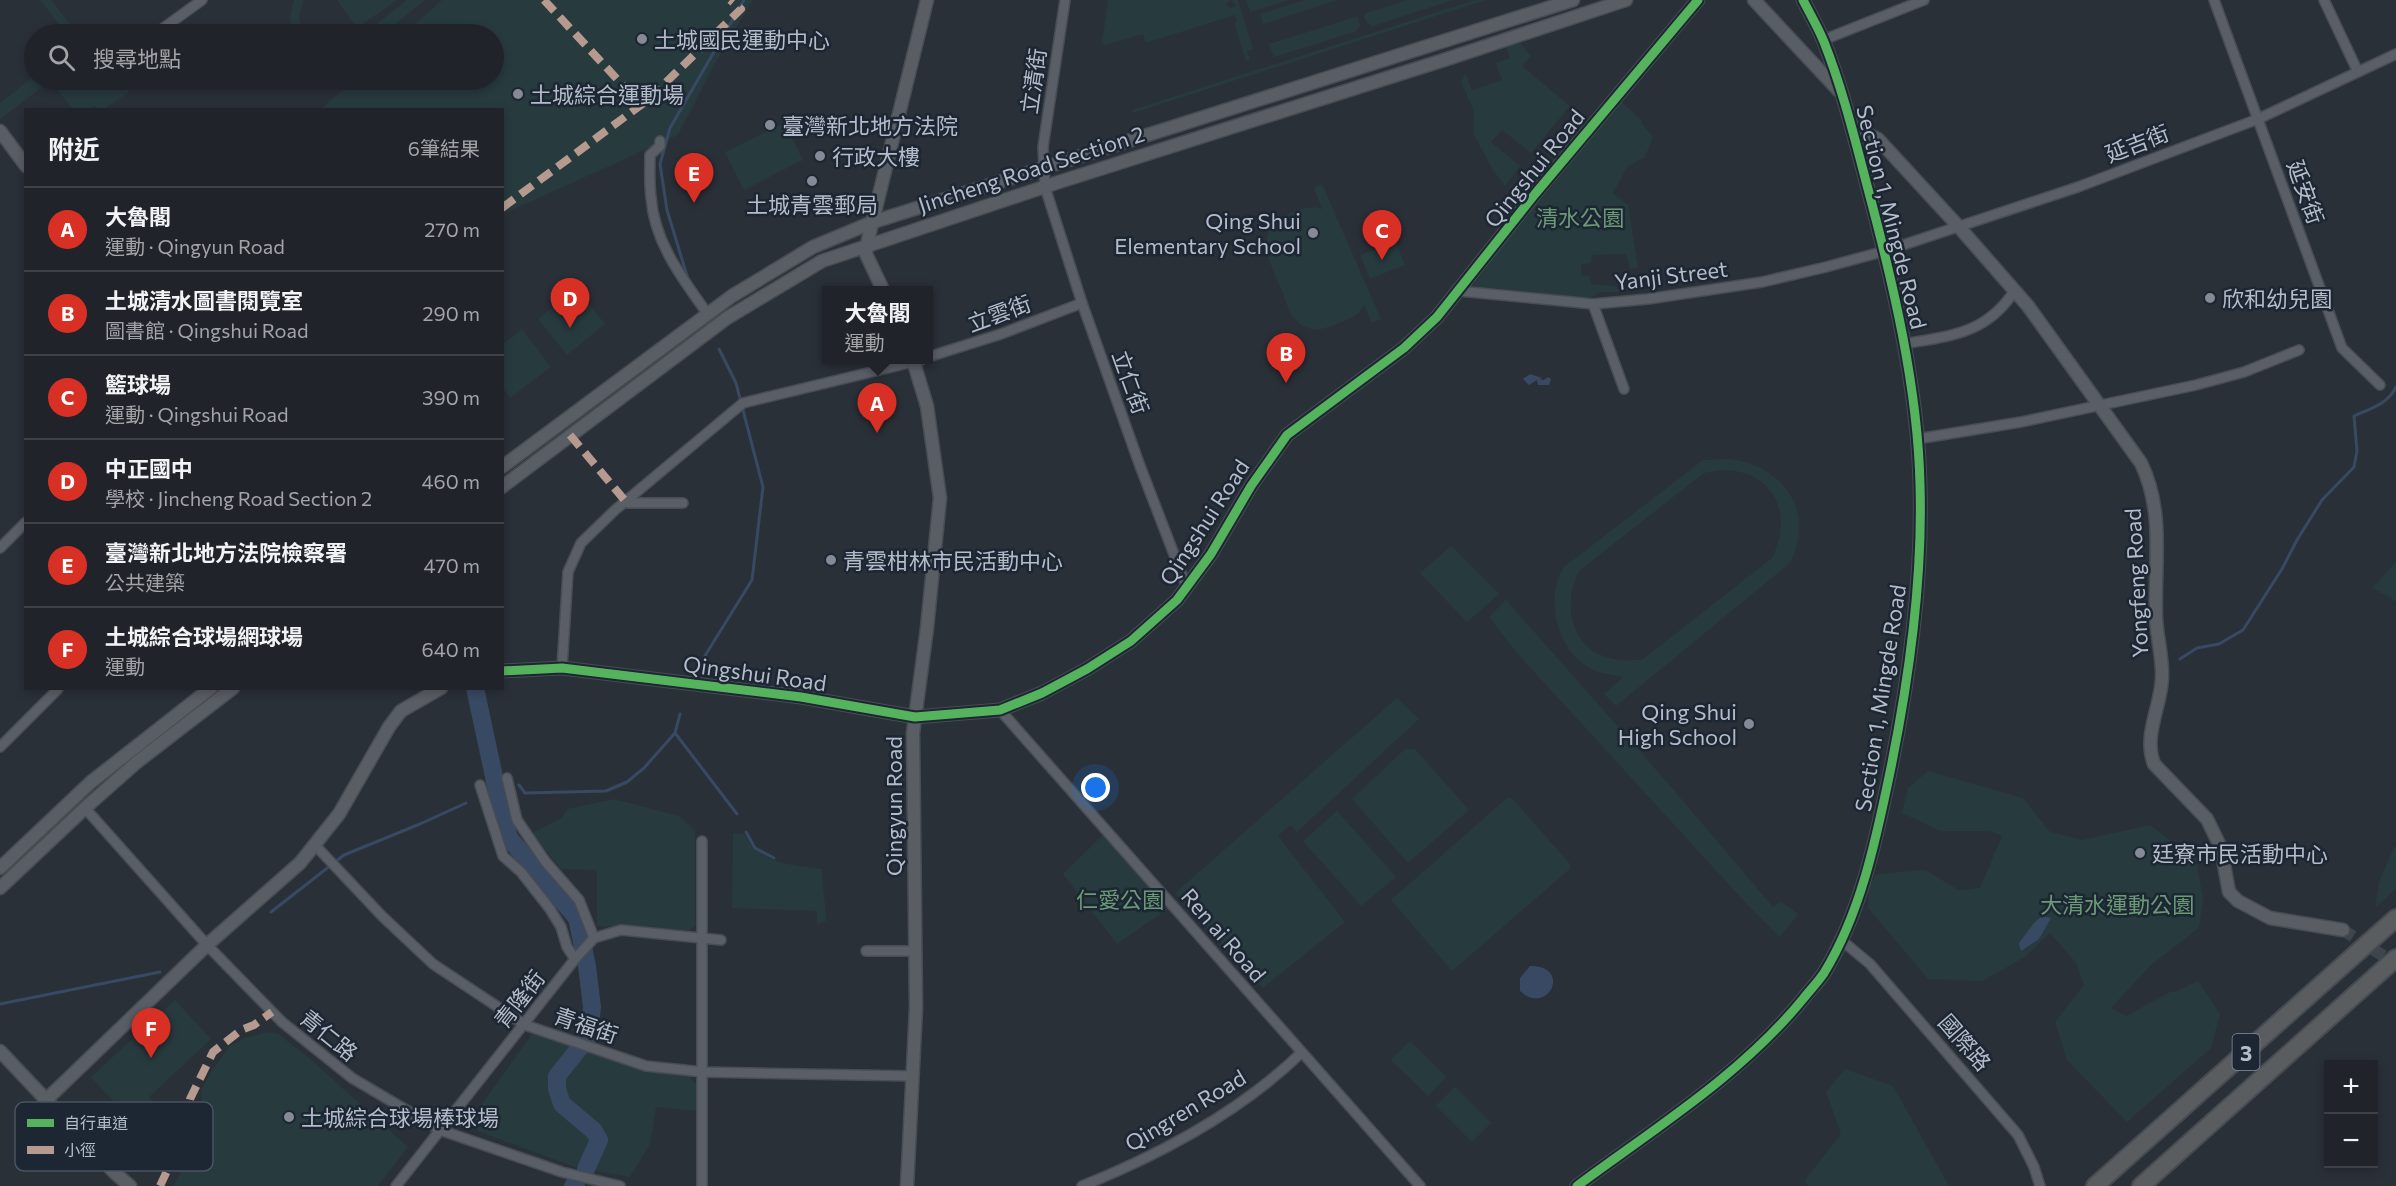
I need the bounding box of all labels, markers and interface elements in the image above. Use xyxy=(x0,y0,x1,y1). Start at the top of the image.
search box xyxy=(24,24,504,90)
place label: 土城國民運動中心 xyxy=(654,26,830,53)
marker: 土城國民運動中心 xyxy=(635,32,649,46)
icon: search xyxy=(45,41,78,74)
text: 搜尋地點 xyxy=(93,45,181,72)
street label: 立清街 xyxy=(1015,46,1051,116)
place label: 土城綜合運動場 xyxy=(530,81,684,108)
marker: 土城綜合運動場 xyxy=(511,87,525,101)
street label: Section 1, Mingde Road xyxy=(1851,102,1933,332)
street label: Qingshui Road xyxy=(1478,103,1590,233)
place label: 臺灣新北地方法院 xyxy=(782,112,958,139)
marker: 臺灣新北地方法院 xyxy=(763,118,777,132)
street label: 延吉街 xyxy=(2101,119,2173,167)
street label: Jincheng Road Section 2 xyxy=(914,120,1148,218)
text: 附近 xyxy=(48,133,100,164)
text: 6筆結果 xyxy=(408,136,480,160)
place label: 行政大樓 xyxy=(832,143,920,170)
marker: 行政大樓 xyxy=(813,149,827,163)
pin: E xyxy=(674,154,714,203)
street label: 延安街 xyxy=(2282,156,2330,228)
marker: 土城青雲郵局 xyxy=(805,174,819,188)
place label: 土城青雲郵局 xyxy=(746,191,878,218)
text: 大魯閣 xyxy=(105,203,171,230)
park label: 清水公園 xyxy=(1536,204,1624,231)
place label: Qing Shui Elementary School xyxy=(1114,207,1301,259)
pin: C xyxy=(1362,210,1402,260)
text: A xyxy=(60,217,75,241)
text: 270 m xyxy=(424,217,480,241)
marker: Qing Shui Elementary School xyxy=(1306,226,1320,240)
text: 運動 · Qingyun Road xyxy=(105,234,285,258)
street label: Yanji Street xyxy=(1613,255,1729,295)
pin: D xyxy=(550,278,590,328)
place label: 欣和幼兒園 xyxy=(2222,285,2332,312)
popup xyxy=(822,286,933,364)
text: 土城清水圖書閱覽室 xyxy=(105,287,303,314)
street label: 立雲街 xyxy=(963,289,1035,337)
marker: 欣和幼兒園 xyxy=(2203,291,2217,305)
text: 大魯閣 xyxy=(844,299,911,326)
text: B xyxy=(61,301,74,325)
text: 290 m xyxy=(422,301,480,325)
text: 圖書館 · Qingshui Road xyxy=(105,318,309,342)
text: 運動 xyxy=(844,330,884,354)
pin: B xyxy=(1266,334,1306,383)
street label: 立仁街 xyxy=(1107,346,1155,418)
text: 籃球場 xyxy=(105,371,171,398)
pin: A xyxy=(858,384,896,433)
text: C xyxy=(61,385,74,409)
text: 390 m xyxy=(422,385,480,409)
text: 運動 · Qingshui Road xyxy=(105,402,289,426)
street label: Qingshui Road xyxy=(1153,454,1255,590)
text: 中正國中 xyxy=(105,455,193,482)
text: D xyxy=(60,469,75,493)
text: 460 m xyxy=(422,469,480,493)
text: 學校 · Jincheng Road Section 2 xyxy=(105,486,372,510)
street label: Yongfeng Road xyxy=(2119,507,2153,659)
text: 臺灣新北地方法院檢察署 xyxy=(105,539,347,566)
place label: 青雲柑林市民活動中心 xyxy=(843,547,1063,574)
text: E xyxy=(62,553,73,577)
text: 470 m xyxy=(424,553,480,577)
marker: 青雲柑林市民活動中心 xyxy=(824,553,838,567)
text: 公共建築 xyxy=(105,570,185,594)
street label: Section 1, Mingde Road xyxy=(1849,582,1911,814)
text: 土城綜合球場網球場 xyxy=(105,623,303,650)
text: F xyxy=(62,637,73,661)
text: 640 m xyxy=(422,637,480,661)
street label: Qingshui Road xyxy=(682,650,828,696)
text: 運動 xyxy=(105,654,145,678)
place label: Qing Shui High School xyxy=(1618,698,1737,750)
marker: Qing Shui High School xyxy=(1742,717,1756,731)
street label: Qingyun Road xyxy=(880,736,907,876)
your location xyxy=(1081,773,1110,802)
place label: 廷寮市民活動中心 xyxy=(2152,840,2328,867)
marker: 廷寮市民活動中心 xyxy=(2133,846,2147,860)
street label: Ren ai Road xyxy=(1176,883,1272,987)
park label: 仁愛公園 xyxy=(1076,886,1164,913)
park label: 大清水運動公園 xyxy=(2040,891,2194,918)
street label: 青隆街 xyxy=(488,965,550,1033)
street label: 青福街 xyxy=(550,1001,622,1049)
street label: 青仁路 xyxy=(295,1004,363,1066)
pin: F xyxy=(132,1008,170,1058)
street label: 國際路 xyxy=(1933,1008,1997,1076)
road number: 3 xyxy=(2232,1034,2260,1070)
map controls xyxy=(2324,1060,2378,1168)
button: + xyxy=(2324,1060,2378,1114)
street label: Qingren Road xyxy=(1120,1063,1250,1157)
legend xyxy=(15,1102,213,1171)
place label: 土城綜合球場棒球場 xyxy=(301,1104,499,1131)
marker: 土城綜合球場棒球場 xyxy=(282,1110,296,1124)
text: 自行車道 xyxy=(64,1113,128,1132)
button: − xyxy=(2324,1114,2378,1168)
text: 小徑 xyxy=(64,1140,96,1159)

